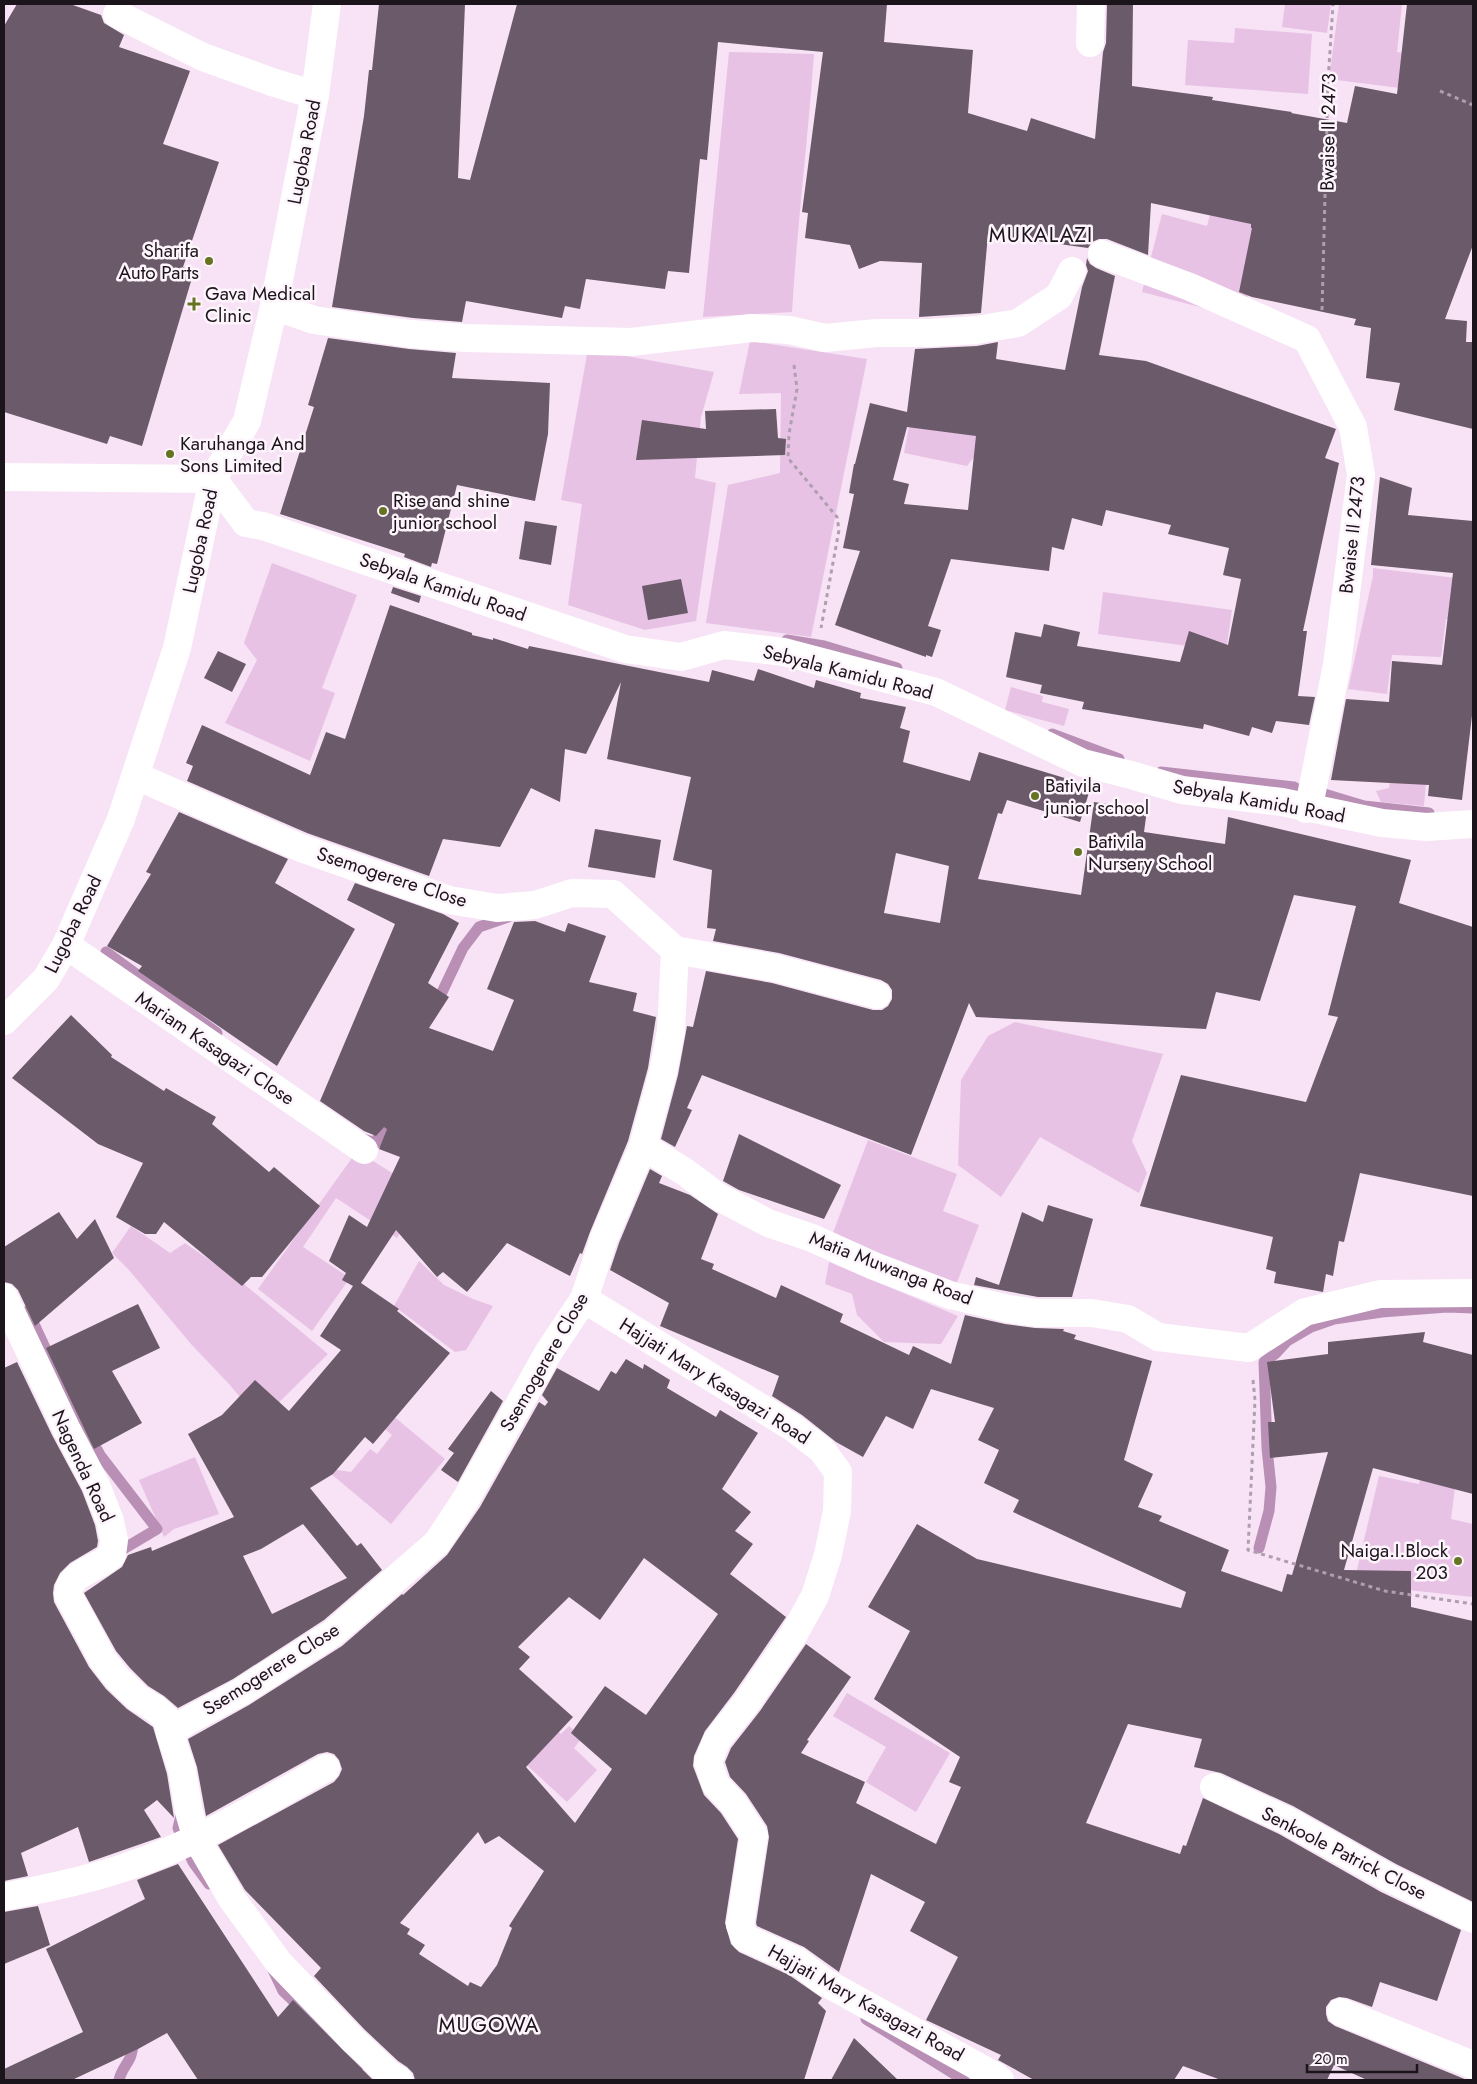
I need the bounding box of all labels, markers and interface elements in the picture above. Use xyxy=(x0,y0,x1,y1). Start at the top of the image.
street label: Bwaise II 2473 xyxy=(1313,73,1343,191)
street label: Lugoba Road xyxy=(281,97,327,207)
district label: MUKALAZI xyxy=(989,220,1093,250)
place label: Sharifa Auto Parts xyxy=(119,237,199,286)
marker: Sharifa Auto Parts xyxy=(203,255,215,267)
place label: Gava Medical Clinic xyxy=(205,280,316,329)
marker: Gava Medical Clinic xyxy=(187,297,201,311)
place label: Karuhanga And Sons Limited xyxy=(180,430,304,479)
marker: Karuhanga And Sons Limited xyxy=(164,448,176,460)
street label: Bwaise II 2473 xyxy=(1332,475,1372,595)
street label: Lugoba Road xyxy=(176,486,224,596)
place label: Rise and shine junior school xyxy=(391,487,510,536)
marker: Rise and shine junior school xyxy=(377,505,389,517)
street label: Sebyala Kamidu Road xyxy=(356,546,530,628)
street label: Sebyala Kamidu Road xyxy=(760,638,936,706)
place label: Bativila junior school xyxy=(1043,772,1149,821)
street label: Sebyala Kamidu Road xyxy=(1171,773,1347,829)
marker: Bativila junior school xyxy=(1029,790,1041,802)
place label: Bativila Nursery School xyxy=(1088,828,1212,877)
street label: Ssemogerere Close xyxy=(313,840,471,914)
marker: Bativila Nursery School xyxy=(1072,846,1084,858)
street label: Lugoba Road xyxy=(38,870,108,978)
street label: Mariam Kasagazi Close xyxy=(130,985,300,1112)
street label: Matia Muwanga Road xyxy=(805,1224,977,1312)
street label: Ssemogerere Close xyxy=(493,1287,595,1437)
street label: Hajjati Mary Kasagazi Road xyxy=(614,1311,816,1451)
street label: Nagenda Road xyxy=(45,1405,121,1527)
place label: Naiga.I.Block 203 xyxy=(1340,1537,1449,1586)
marker: Naiga.I.Block 203 xyxy=(1452,1555,1464,1567)
street label: Ssemogerere Close xyxy=(197,1616,345,1722)
street label: Senkoole Patrick Close xyxy=(1257,1800,1431,1906)
street label: Hajjati Mary Kasagazi Road xyxy=(763,1938,969,2068)
district label: MUGOWA xyxy=(439,2010,539,2040)
scale bar xyxy=(1307,2042,1417,2074)
text: 20 m xyxy=(1314,2048,1348,2070)

